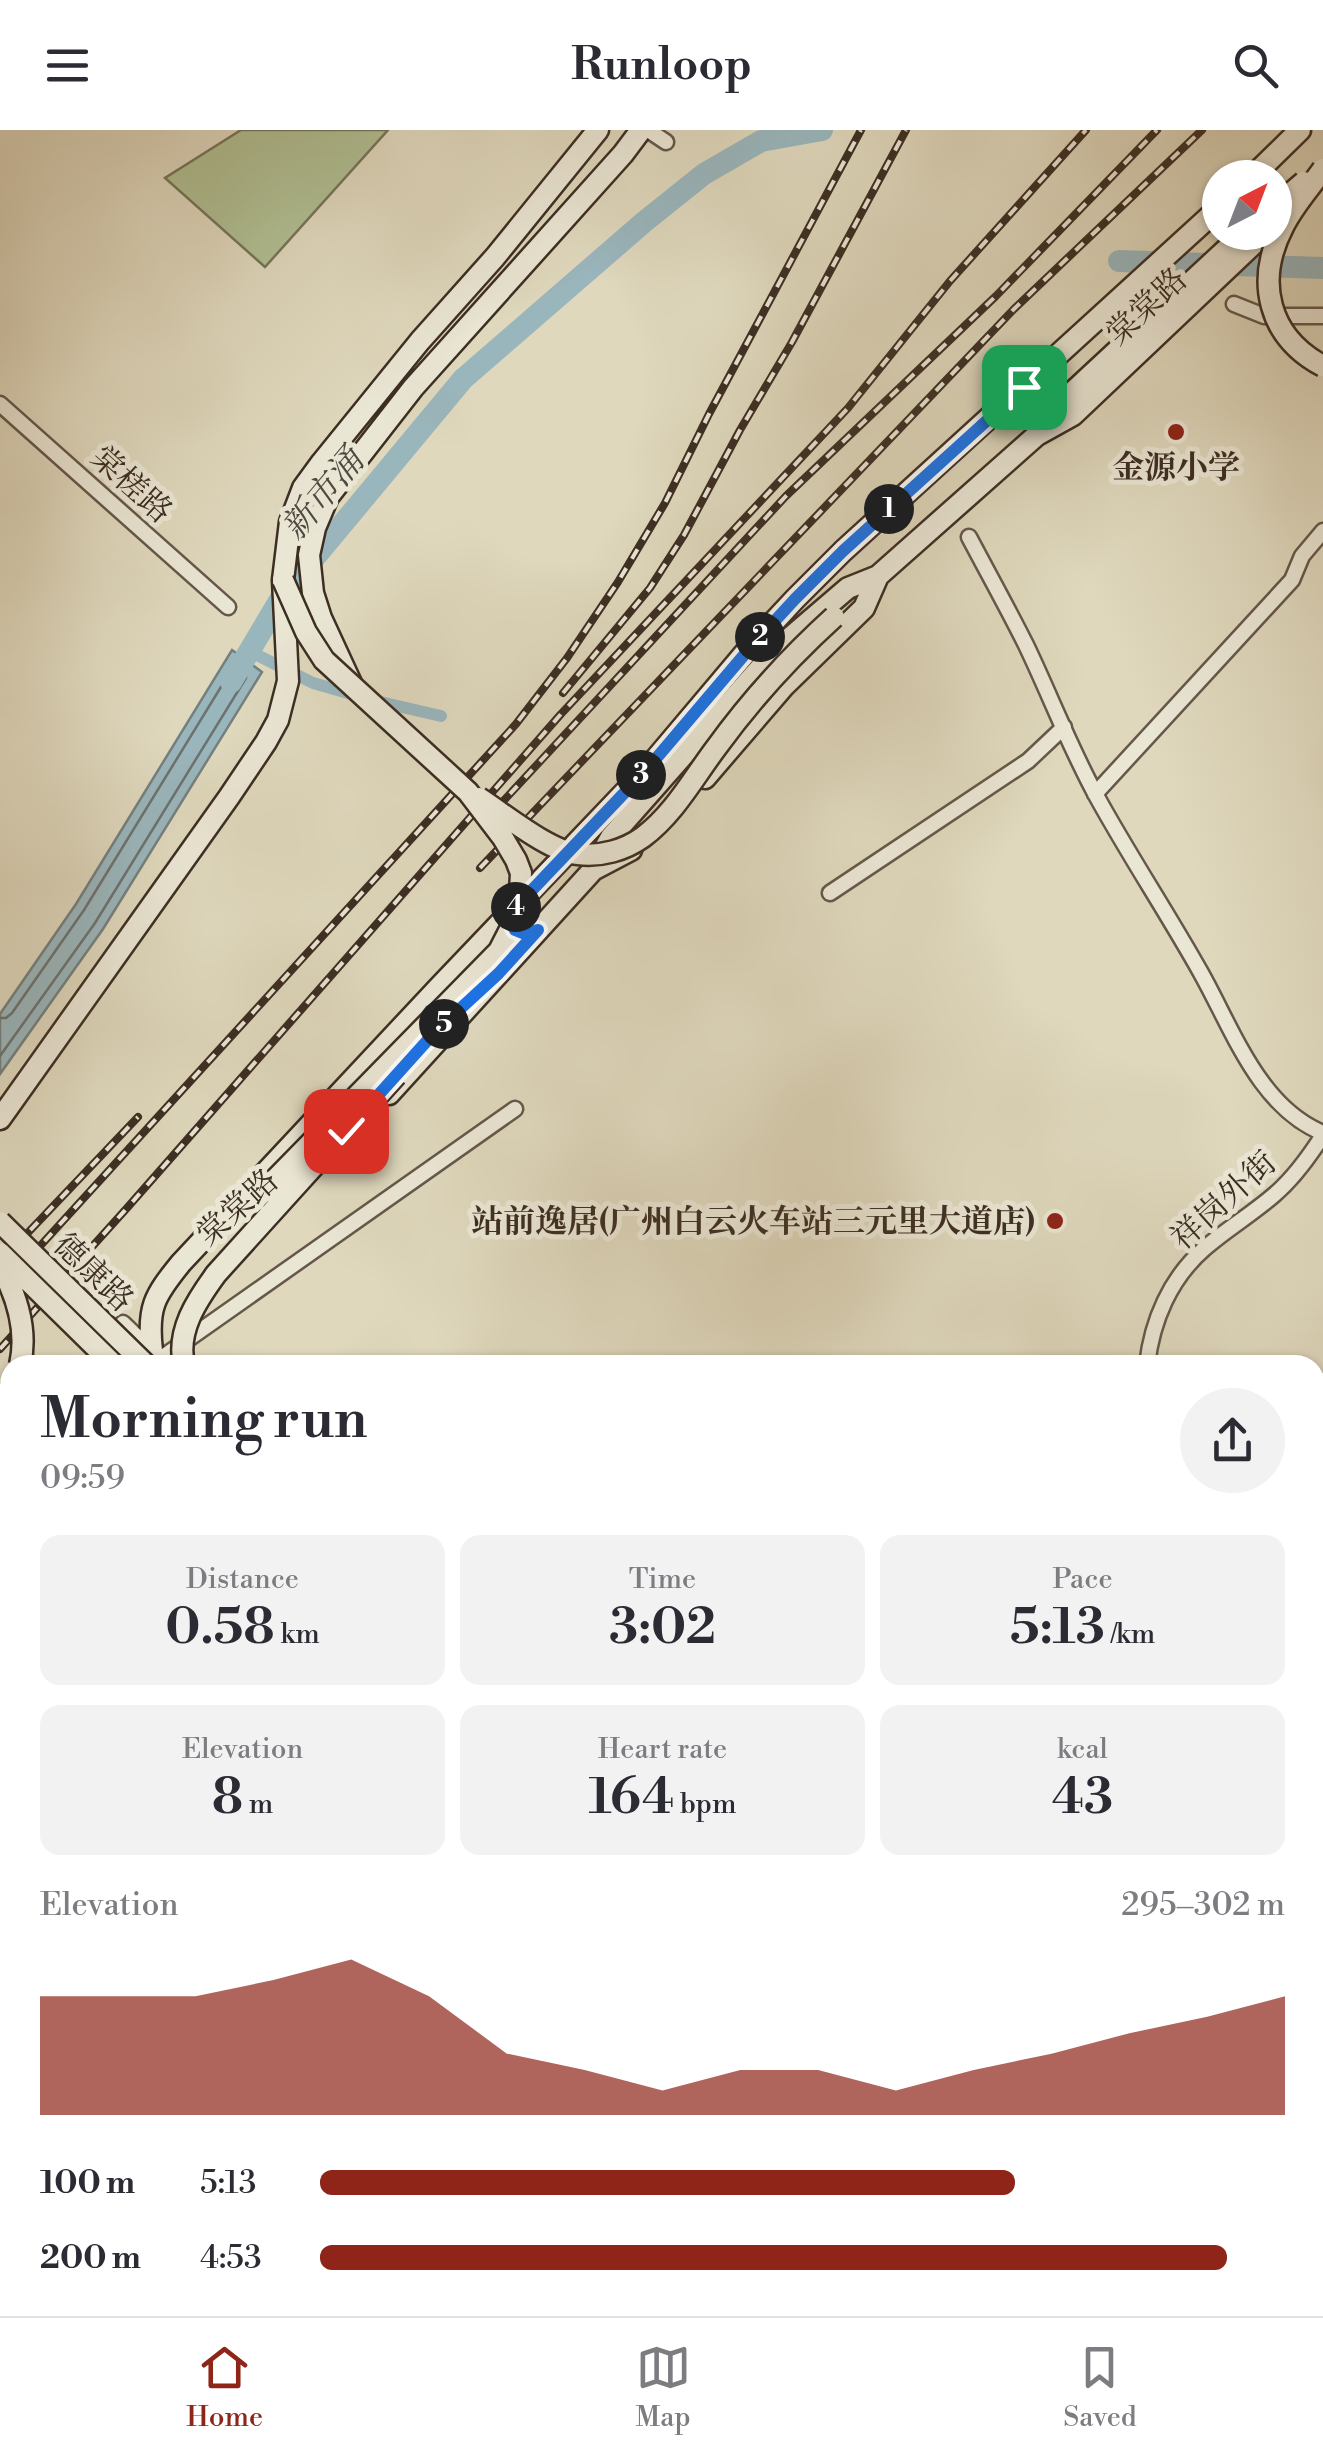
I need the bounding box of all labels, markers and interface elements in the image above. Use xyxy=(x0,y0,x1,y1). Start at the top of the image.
text: Runloop xyxy=(571,37,752,94)
icon: menu xyxy=(40,38,95,93)
icon: search xyxy=(1228,38,1283,93)
north arrow xyxy=(1202,160,1292,250)
map controls xyxy=(1202,160,1292,250)
street label: 棠棠路 xyxy=(1098,259,1195,354)
pin xyxy=(982,345,1067,430)
icon: arrive xyxy=(997,360,1052,415)
marker: 金源小学 xyxy=(1165,421,1187,443)
street label: 棠槎路 xyxy=(82,438,180,532)
water label: 新市涌 xyxy=(273,438,376,549)
place label: 金源小学 xyxy=(1112,448,1240,488)
pin: 1 xyxy=(864,484,914,534)
text: 1 xyxy=(882,491,896,526)
pin: 2 xyxy=(735,612,785,662)
text: 2 xyxy=(751,619,769,654)
pin: 3 xyxy=(616,750,666,800)
text: 3 xyxy=(633,757,649,792)
pin: 4 xyxy=(491,882,541,932)
text: 4 xyxy=(507,889,525,924)
pin: 5 xyxy=(419,999,469,1049)
text: 5 xyxy=(435,1006,453,1041)
pin xyxy=(304,1089,389,1174)
icon: check xyxy=(319,1104,374,1159)
street label: 祥岗外街 xyxy=(1163,1143,1285,1258)
street label: 棠棠路 xyxy=(189,1161,287,1255)
place label: 站前逸居(广州白云火车站三元里大道店) xyxy=(471,1202,1035,1242)
marker: 站前逸居(广州白云火车站三元里大道店) xyxy=(1044,1210,1066,1232)
street label: 德康路 xyxy=(45,1225,142,1320)
text: Morning run xyxy=(40,1386,368,1455)
button: share xyxy=(1180,1388,1285,1493)
text: 09:59 xyxy=(40,1458,125,1498)
text: Distance xyxy=(186,1562,299,1597)
text: Time xyxy=(629,1562,696,1597)
text: Pace xyxy=(1052,1562,1113,1597)
text: 0.58 xyxy=(165,1597,275,1659)
text: 3:02 xyxy=(609,1597,716,1659)
text: 5:13 xyxy=(1010,1597,1105,1659)
text: km xyxy=(275,1617,320,1652)
text: /km xyxy=(1105,1617,1155,1652)
text: Elevation xyxy=(182,1732,303,1767)
text: Heart rate xyxy=(598,1732,727,1767)
text: kcal xyxy=(1057,1732,1108,1767)
text: 8 xyxy=(212,1767,243,1829)
text: 164 xyxy=(588,1767,674,1829)
text: 43 xyxy=(1052,1767,1113,1829)
text: m xyxy=(243,1787,273,1822)
text: bpm xyxy=(674,1787,737,1822)
text: Elevation xyxy=(40,1885,179,1925)
text: 295–302 m xyxy=(1121,1885,1285,1925)
text: 100 m xyxy=(40,2163,135,2203)
text: 5:13 xyxy=(200,2163,256,2203)
text: 200 m xyxy=(40,2238,141,2278)
text: 4:53 xyxy=(200,2238,262,2278)
tab: Home xyxy=(186,2340,263,2435)
tab: Map xyxy=(636,2340,691,2435)
tab: Saved xyxy=(1063,2340,1137,2435)

